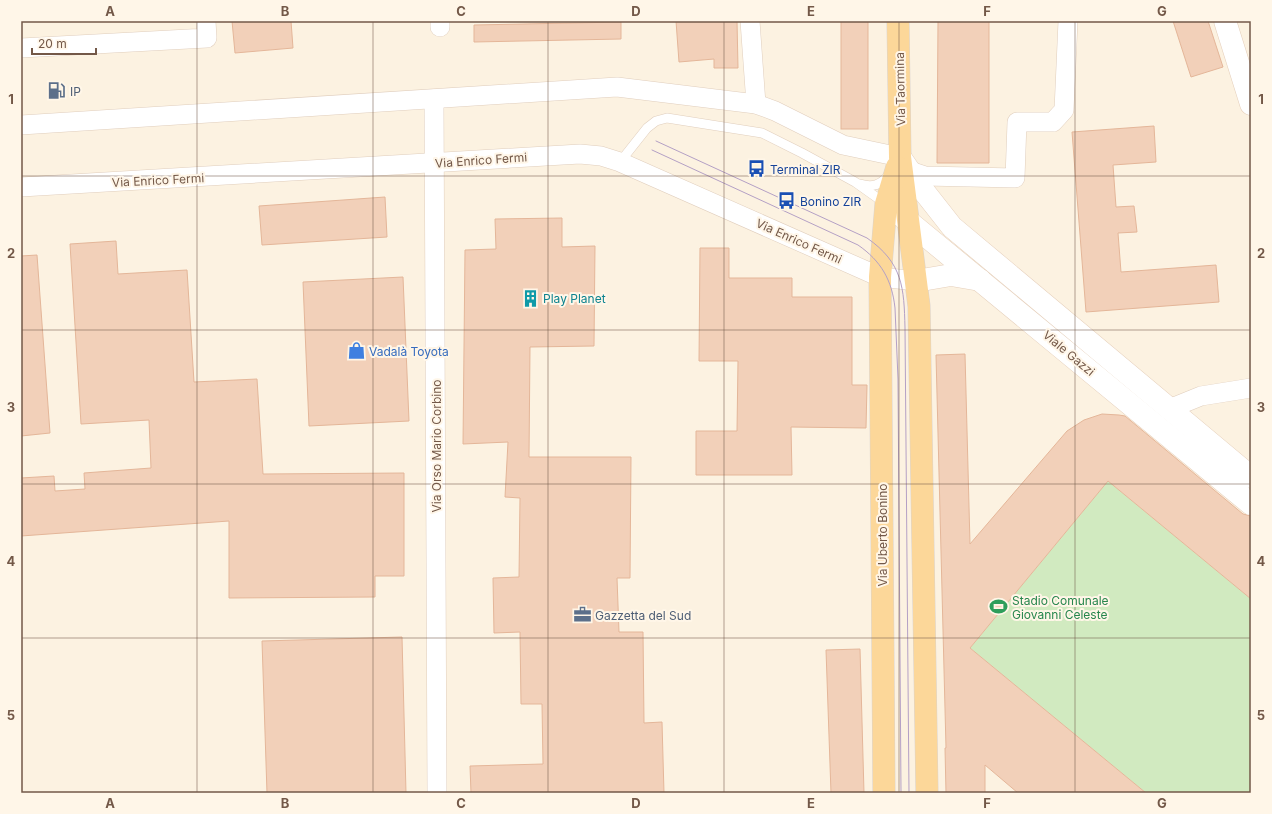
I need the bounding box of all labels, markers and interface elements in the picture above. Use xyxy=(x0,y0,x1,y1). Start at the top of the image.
text: A xyxy=(105,3,115,19)
text: B xyxy=(281,3,290,19)
text: C xyxy=(456,3,466,19)
text: D xyxy=(631,3,641,19)
text: E xyxy=(807,3,815,19)
text: F xyxy=(983,3,991,19)
text: G xyxy=(1157,3,1167,19)
scale bar xyxy=(32,30,96,56)
text: 20 m xyxy=(38,36,67,51)
street label: Via Taormina xyxy=(892,52,908,126)
fuel station icon: IP xyxy=(47,81,67,101)
place label: IP xyxy=(70,84,81,99)
text: 1 xyxy=(8,91,14,107)
text: 1 xyxy=(1258,91,1264,107)
street label: Via Enrico Fermi xyxy=(434,149,528,171)
bus stop icon: Terminal ZIR xyxy=(747,159,767,179)
place label: Terminal ZIR xyxy=(770,162,841,177)
street label: Via Enrico Fermi xyxy=(111,170,205,190)
bus stop icon: Bonino ZIR xyxy=(777,191,797,211)
place label: Bonino ZIR xyxy=(800,194,861,209)
street label: Via Enrico Fermi xyxy=(754,215,844,267)
text: 2 xyxy=(7,245,15,261)
text: 2 xyxy=(1257,245,1265,261)
building icon: Play Planet xyxy=(520,288,540,308)
place label: Play Planet xyxy=(543,291,606,306)
street label: Viale Gazzi xyxy=(1040,327,1098,379)
shop icon: Vadalà Toyota xyxy=(346,341,366,361)
place label: Vadalà Toyota xyxy=(369,344,449,359)
street label: Via Orso Mario Corbino xyxy=(429,380,444,512)
text: 3 xyxy=(7,399,15,415)
text: 3 xyxy=(1257,399,1265,415)
street label: Via Uberto Bonino xyxy=(875,484,890,586)
text: 4 xyxy=(7,553,16,569)
text: 4 xyxy=(1257,553,1266,569)
place label: Stadio Comunale Giovanni Celeste xyxy=(1012,593,1109,622)
sports icon: Stadio Comunale Giovanni Celeste xyxy=(989,597,1009,617)
office icon: Gazzetta del Sud xyxy=(572,605,592,625)
place label: Gazzetta del Sud xyxy=(595,608,691,623)
text: 5 xyxy=(7,707,15,723)
text: 5 xyxy=(1257,707,1265,723)
text: A xyxy=(105,795,115,811)
text: B xyxy=(281,795,290,811)
text: C xyxy=(456,795,466,811)
text: D xyxy=(631,795,641,811)
text: E xyxy=(807,795,815,811)
text: F xyxy=(983,795,991,811)
text: G xyxy=(1157,795,1167,811)

